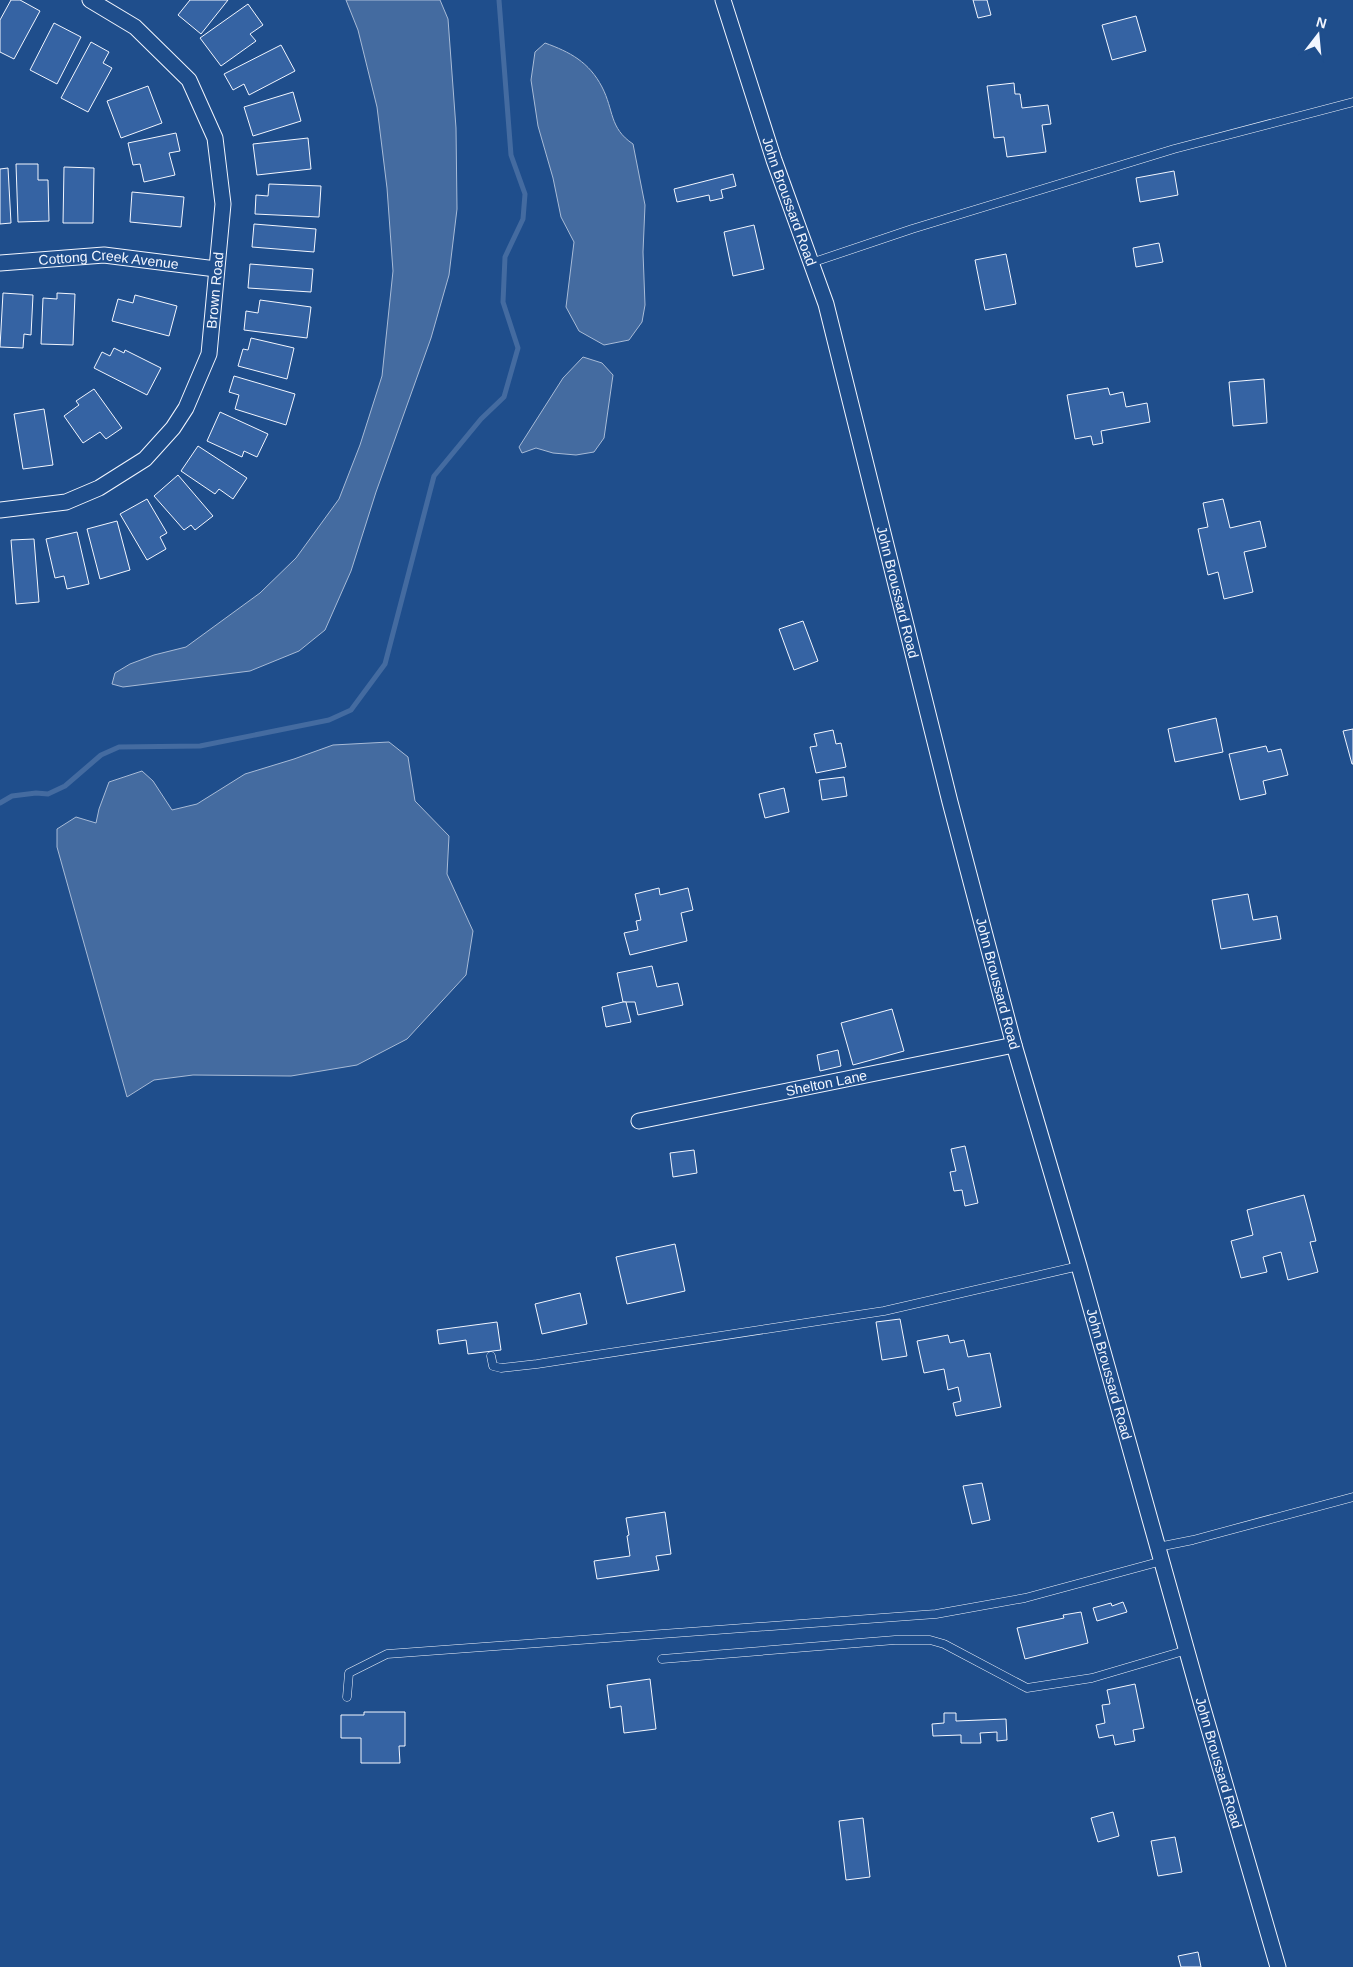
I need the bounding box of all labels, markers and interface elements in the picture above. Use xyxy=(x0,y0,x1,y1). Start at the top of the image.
north arrow xyxy=(1293,10,1343,60)
text: N xyxy=(1315,13,1329,32)
street label: John Broussard Road xyxy=(759,135,820,268)
street label: Cottong Creek Avenue xyxy=(38,247,180,272)
street label: Brown Road xyxy=(203,251,226,329)
street label: John Broussard Road xyxy=(874,524,922,660)
street label: John Broussard Road xyxy=(973,916,1023,1051)
street label: Shelton Lane xyxy=(784,1067,868,1099)
street label: John Broussard Road xyxy=(1083,1307,1135,1441)
street label: John Broussard Road xyxy=(1192,1696,1245,1830)

